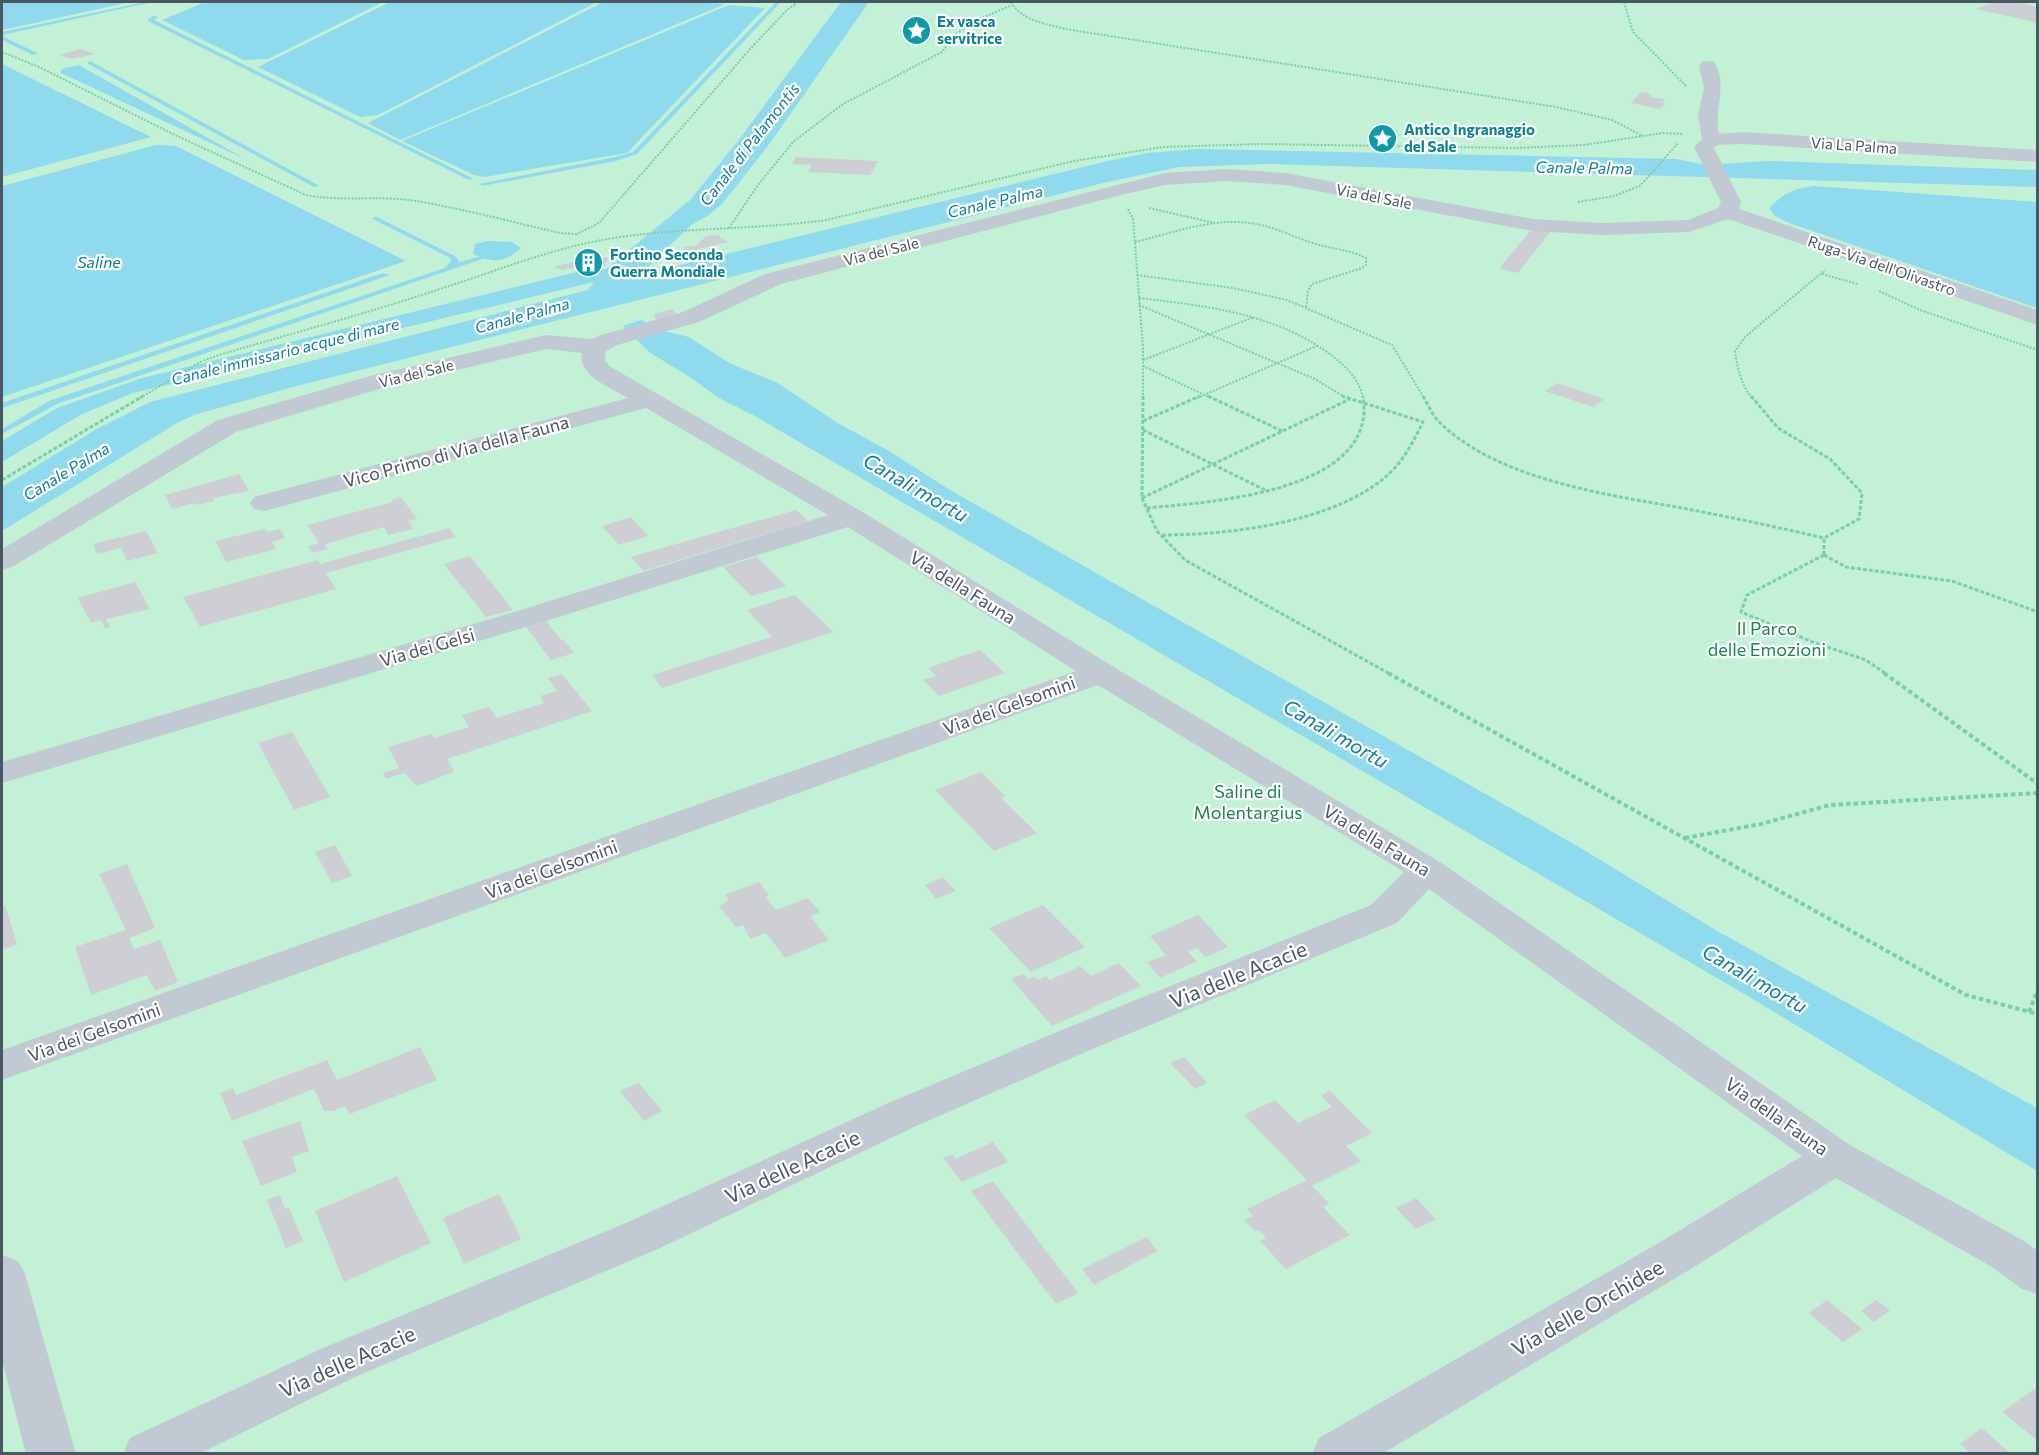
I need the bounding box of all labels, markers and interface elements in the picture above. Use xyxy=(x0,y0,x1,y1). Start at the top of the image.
place label: Ex vasca servitrice xyxy=(937,12,1002,47)
place icon: Ex vasca servitrice xyxy=(900,14,932,46)
water label: Canale di Palamontis xyxy=(695,79,803,209)
place label: Antico Ingranaggio del Sale xyxy=(1404,120,1535,155)
place icon: Antico Ingranaggio del Sale xyxy=(1367,122,1399,154)
street label: Via La Palma xyxy=(1810,133,1898,157)
water label: Canale Palma xyxy=(1535,157,1633,177)
street label: Via del Sale xyxy=(1335,180,1413,212)
water label: Canale Palma xyxy=(945,181,1045,221)
street label: Ruga-Via dell'Olivastro xyxy=(1806,231,1958,299)
street label: Via del Sale xyxy=(842,233,920,269)
place label: Fortino Seconda Guerra Mondiale xyxy=(610,245,725,280)
building icon: Fortino Seconda Guerra Mondiale xyxy=(573,247,605,279)
water label: Saline xyxy=(77,252,121,271)
water label: Canale Palma xyxy=(473,293,571,337)
water label: Canale immissario acque di mare xyxy=(169,313,401,389)
street label: Via del Sale xyxy=(377,355,455,391)
street label: Vico Primo di Via della Fauna xyxy=(341,410,571,492)
water label: Canale Palma xyxy=(19,438,113,504)
water label: Canali mortu xyxy=(859,447,973,527)
street label: Via della Fauna xyxy=(906,546,1020,628)
park label: Il Parco delle Emozioni xyxy=(1708,617,1826,660)
street label: Via dei Gelsi xyxy=(377,623,477,671)
street label: Via dei Gelsomini xyxy=(940,671,1078,739)
water label: Canali mortu xyxy=(1279,693,1393,773)
park label: Saline di Molentargius xyxy=(1194,780,1302,823)
street label: Via della Fauna xyxy=(1320,799,1434,881)
street label: Via dei Gelsomini xyxy=(482,835,620,903)
street label: Via delle Acacie xyxy=(1166,935,1310,1013)
water label: Canali mortu xyxy=(1698,938,1812,1018)
street label: Via dei Gelsomini xyxy=(25,998,163,1066)
street label: Via della Fauna xyxy=(1721,1072,1833,1160)
street label: Via delle Acacie xyxy=(721,1124,863,1208)
street label: Via delle Orchidee xyxy=(1507,1253,1667,1361)
street label: Via delle Acacie xyxy=(275,1320,419,1402)

